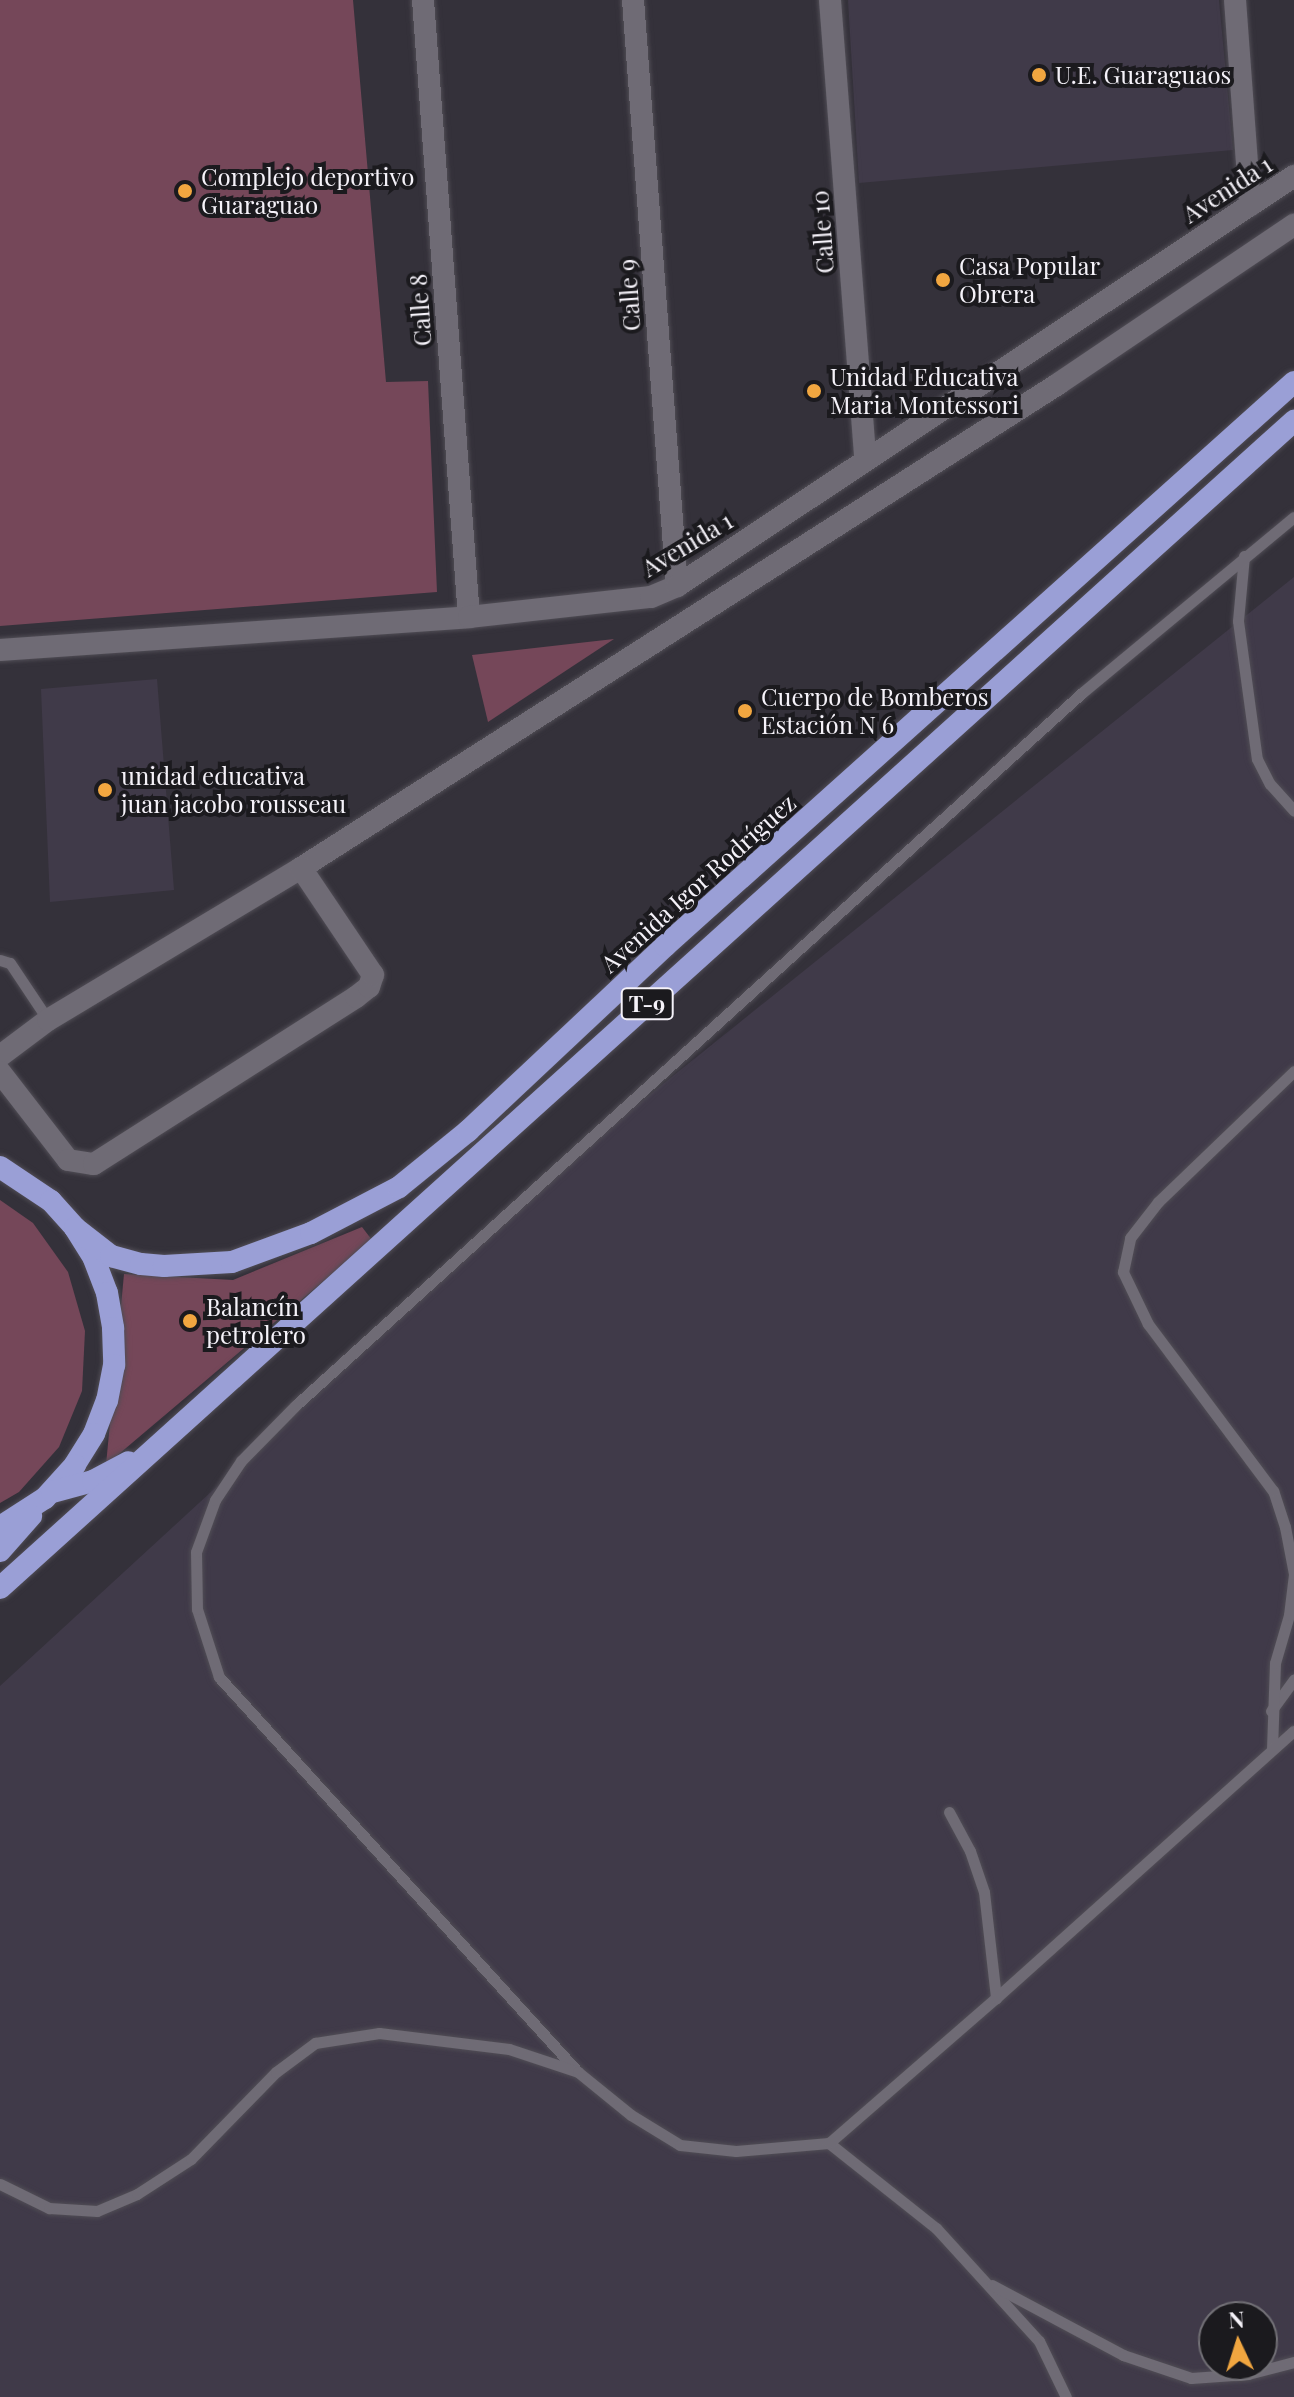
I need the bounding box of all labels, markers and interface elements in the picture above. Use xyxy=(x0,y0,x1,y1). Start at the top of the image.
place label: U.E. Guaraguaos xyxy=(1055,61,1231,89)
marker: U.E. Guaraguaos xyxy=(1030,66,1048,84)
street label: Avenida 1 xyxy=(1177,149,1277,229)
place label: Complejo deportivo Guaraguao xyxy=(201,163,414,219)
marker: Complejo deportivo Guaraguao xyxy=(176,182,194,200)
street label: Calle 10 xyxy=(805,189,839,275)
place label: Casa Popular Obrera xyxy=(959,252,1100,308)
street label: Calle 9 xyxy=(612,258,646,332)
marker: Casa Popular Obrera xyxy=(934,271,952,289)
street label: Calle 8 xyxy=(403,273,437,347)
place label: Unidad Educativa Maria Montessori xyxy=(830,363,1019,419)
marker: Unidad Educativa Maria Montessori xyxy=(805,382,823,400)
street label: Avenida 1 xyxy=(636,506,738,582)
place label: Cuerpo de Bomberos Estación N 6 xyxy=(761,683,989,739)
marker: Cuerpo de Bomberos Estación N 6 xyxy=(736,702,754,720)
place label: unidad educativa juan jacobo rousseau xyxy=(121,762,346,818)
marker: unidad educativa juan jacobo rousseau xyxy=(96,781,114,799)
street label: Avenida Igor Rodríguez xyxy=(594,788,802,978)
road number: T-9 xyxy=(619,986,675,1022)
place label: Balancín petrolero xyxy=(206,1293,306,1349)
marker: Balancín petrolero xyxy=(181,1312,199,1330)
north arrow xyxy=(1198,2301,1278,2381)
text: N xyxy=(1227,2304,1245,2335)

